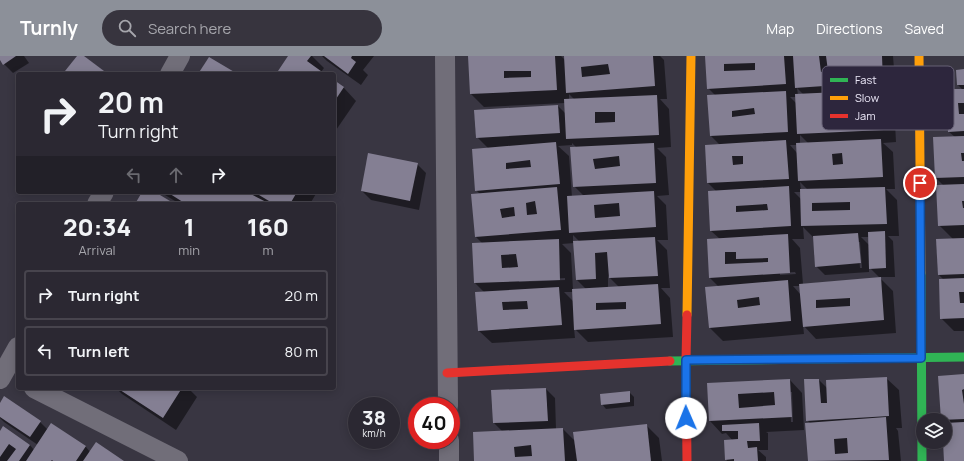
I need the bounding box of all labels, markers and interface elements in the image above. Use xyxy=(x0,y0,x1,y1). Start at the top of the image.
search box xyxy=(102,10,382,46)
text: Turnly xyxy=(20,15,78,41)
icon: search xyxy=(116,17,138,39)
text: Search here xyxy=(148,18,231,39)
text: Map xyxy=(766,19,794,38)
text: Directions xyxy=(816,19,883,38)
text: Saved xyxy=(905,19,944,38)
legend xyxy=(822,66,954,130)
text: Fast xyxy=(855,72,877,87)
text: 20 m xyxy=(98,83,164,121)
icon: right xyxy=(32,88,84,140)
text: Slow xyxy=(855,90,880,105)
text: Jam xyxy=(855,108,876,123)
text: Turn right xyxy=(98,119,179,143)
icon: left xyxy=(123,164,145,186)
icon: ahead xyxy=(165,164,187,186)
icon: right xyxy=(207,164,229,186)
pin xyxy=(903,166,937,200)
icon: arrive xyxy=(909,172,931,194)
text: 20:34 xyxy=(63,210,131,243)
text: 1 xyxy=(184,210,195,243)
text: 160 xyxy=(247,210,289,243)
text: Arrival xyxy=(79,241,116,259)
text: min xyxy=(178,241,200,259)
text: m xyxy=(262,241,274,259)
icon: right xyxy=(34,284,56,306)
text: Turn right xyxy=(68,285,139,306)
text: 20 m xyxy=(285,285,318,306)
icon: left xyxy=(34,340,56,362)
text: Turn left xyxy=(68,341,130,362)
text: 80 m xyxy=(284,341,318,362)
speed limit sign: 40 xyxy=(408,397,460,449)
position arrow xyxy=(665,397,707,439)
text: 38 xyxy=(362,404,386,431)
map controls xyxy=(916,413,952,449)
button: layers xyxy=(916,413,952,449)
text: km/h xyxy=(362,426,386,440)

